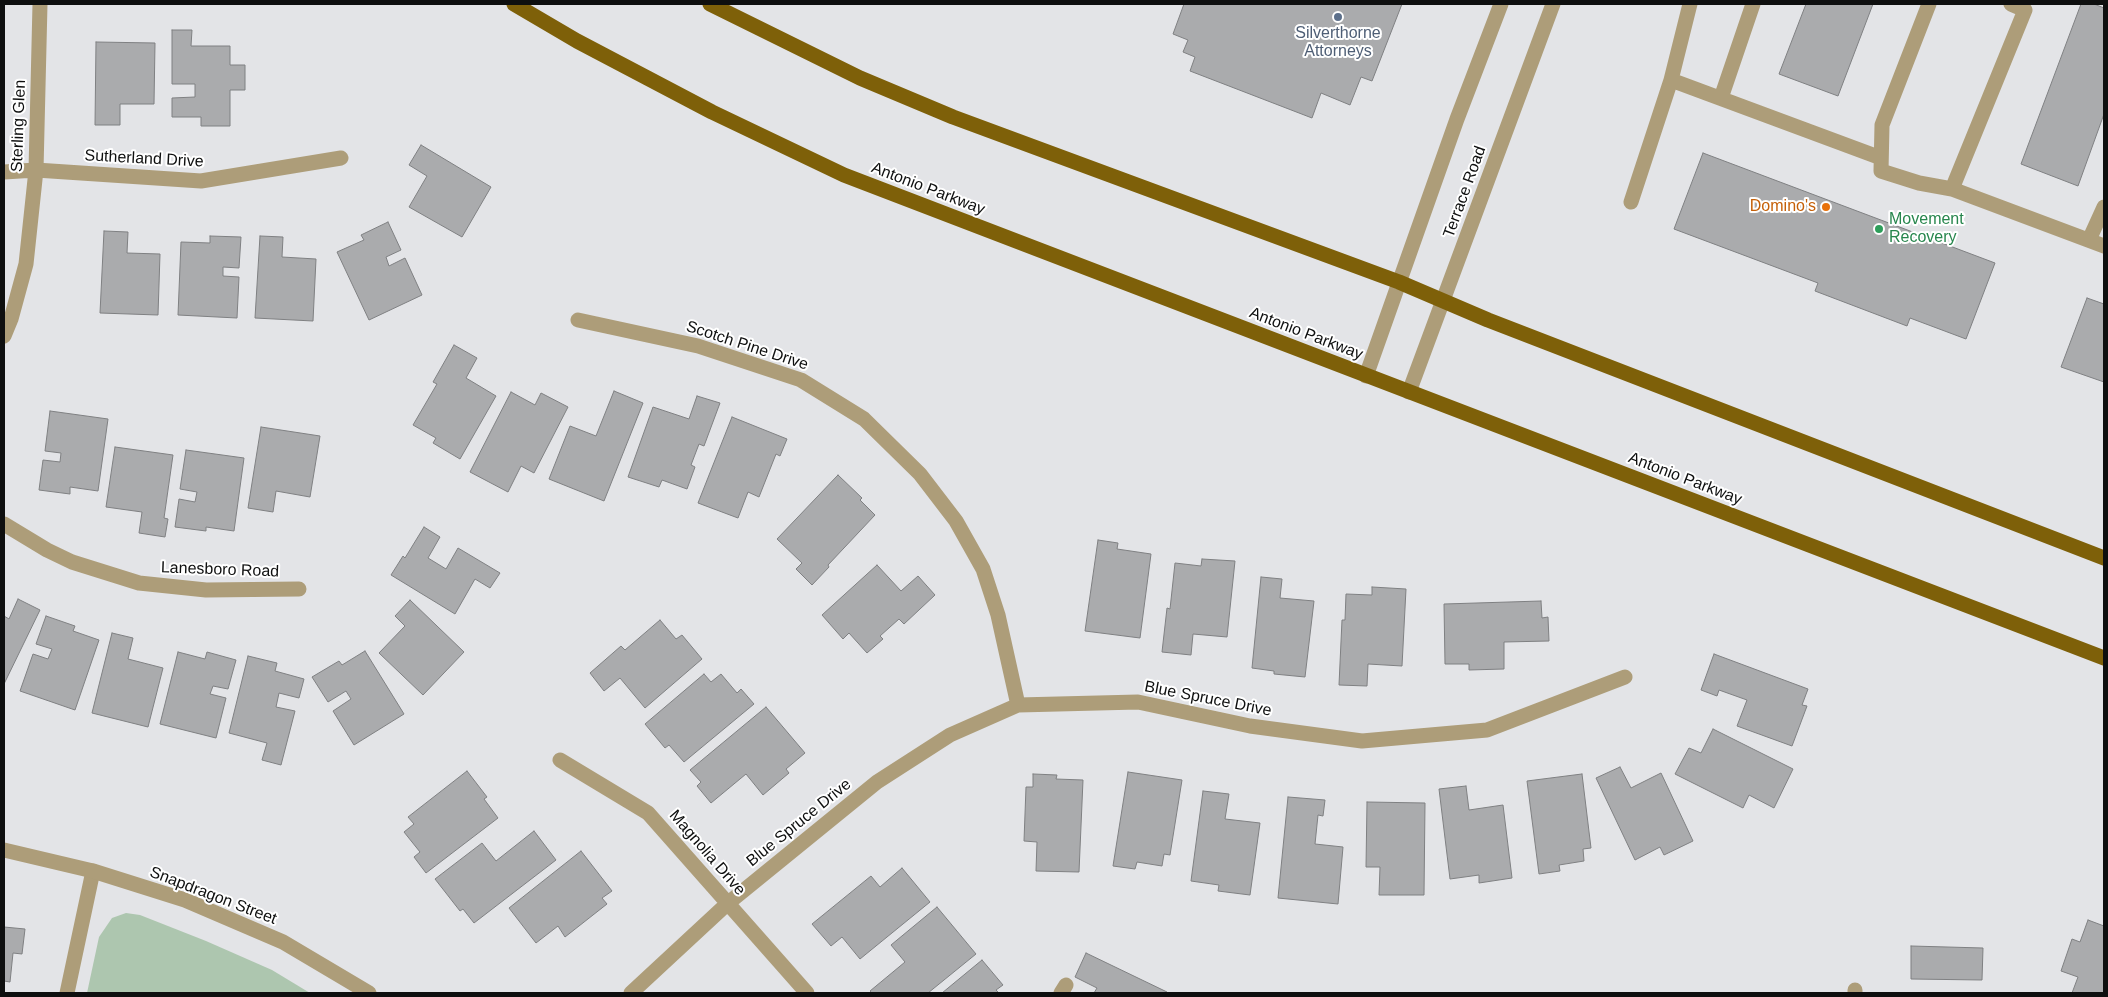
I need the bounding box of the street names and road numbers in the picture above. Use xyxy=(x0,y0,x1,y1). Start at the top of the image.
street label: Sterling Glen xyxy=(8,79,30,173)
street label: Terrace Road xyxy=(1440,144,1490,240)
street label: Sutherland Drive xyxy=(84,146,204,172)
street label: Antonio Parkway xyxy=(869,159,987,219)
street label: Antonio Parkway xyxy=(1247,304,1365,364)
street label: Scotch Pine Drive xyxy=(684,317,810,375)
street label: Antonio Parkway xyxy=(1626,449,1744,509)
street label: Lanesboro Road xyxy=(161,558,279,582)
street label: Blue Spruce Drive xyxy=(1143,677,1273,721)
street label: Blue Spruce Drive xyxy=(743,775,855,871)
street label: Magnolia Drive xyxy=(665,806,749,900)
street label: Snapdragon Street xyxy=(147,863,279,929)

